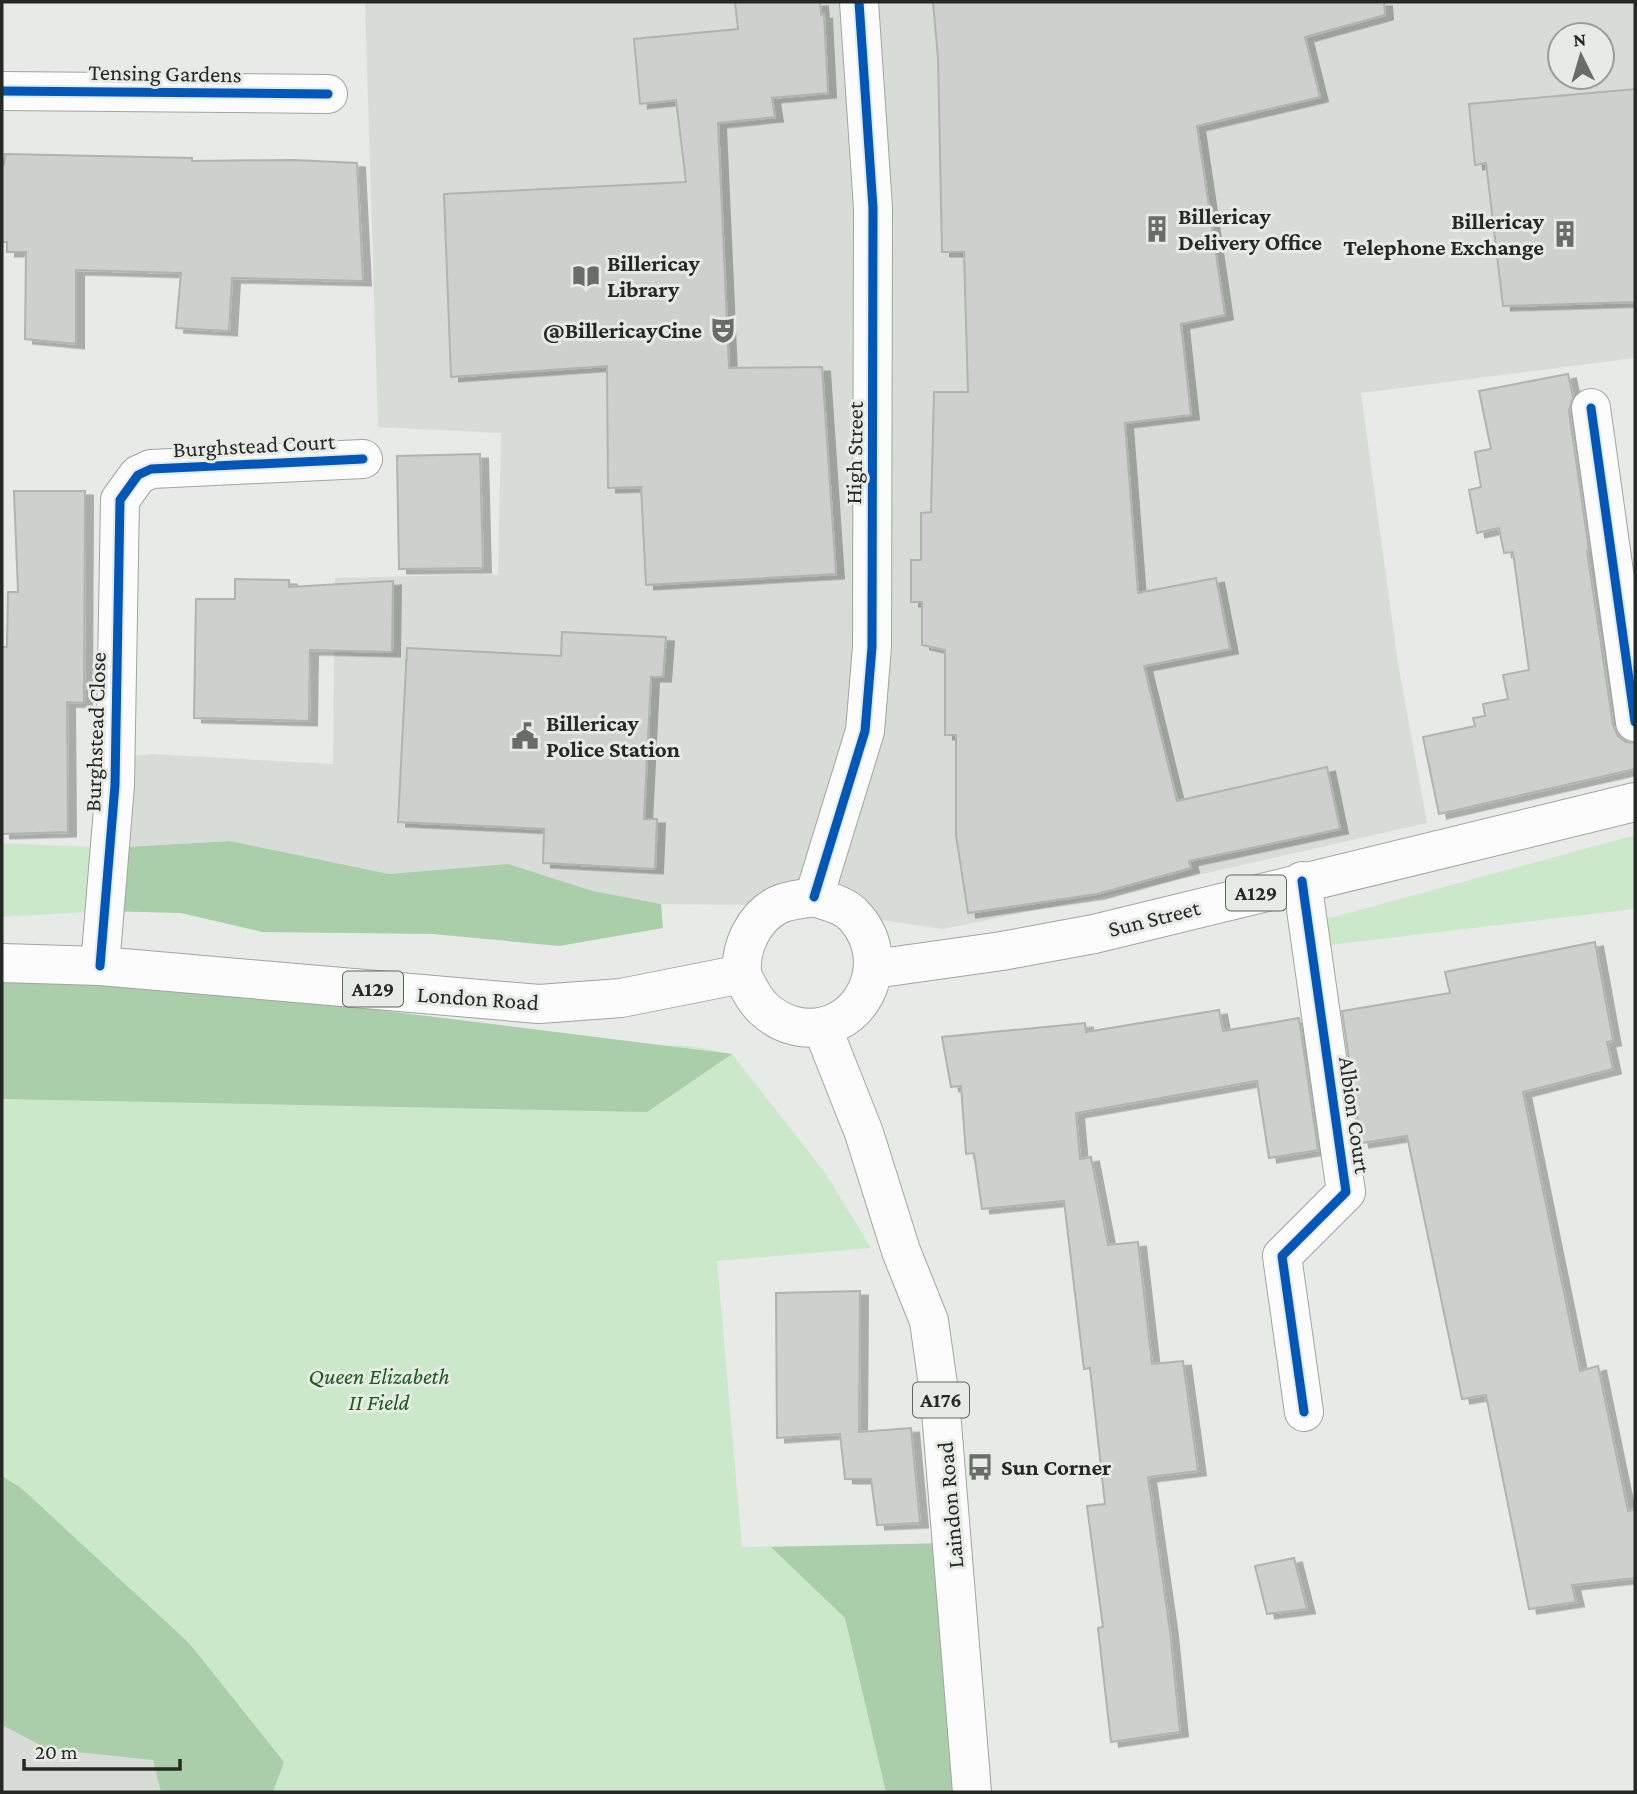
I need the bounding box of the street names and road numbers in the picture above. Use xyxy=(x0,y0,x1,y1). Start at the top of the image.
street label: Tensing Gardens xyxy=(88,59,242,87)
street label: High Street xyxy=(840,401,868,505)
street label: Burghstead Court xyxy=(172,428,336,462)
street label: Burghstead Close xyxy=(79,652,111,812)
road number: A129 xyxy=(1226,876,1286,910)
street label: Sun Street xyxy=(1105,894,1203,942)
road number: A129 xyxy=(343,972,403,1006)
street label: London Road xyxy=(416,981,540,1015)
street label: Albion Court xyxy=(1334,1055,1376,1176)
road number: A176 xyxy=(913,1382,969,1418)
street label: Laindon Road xyxy=(932,1440,968,1570)

